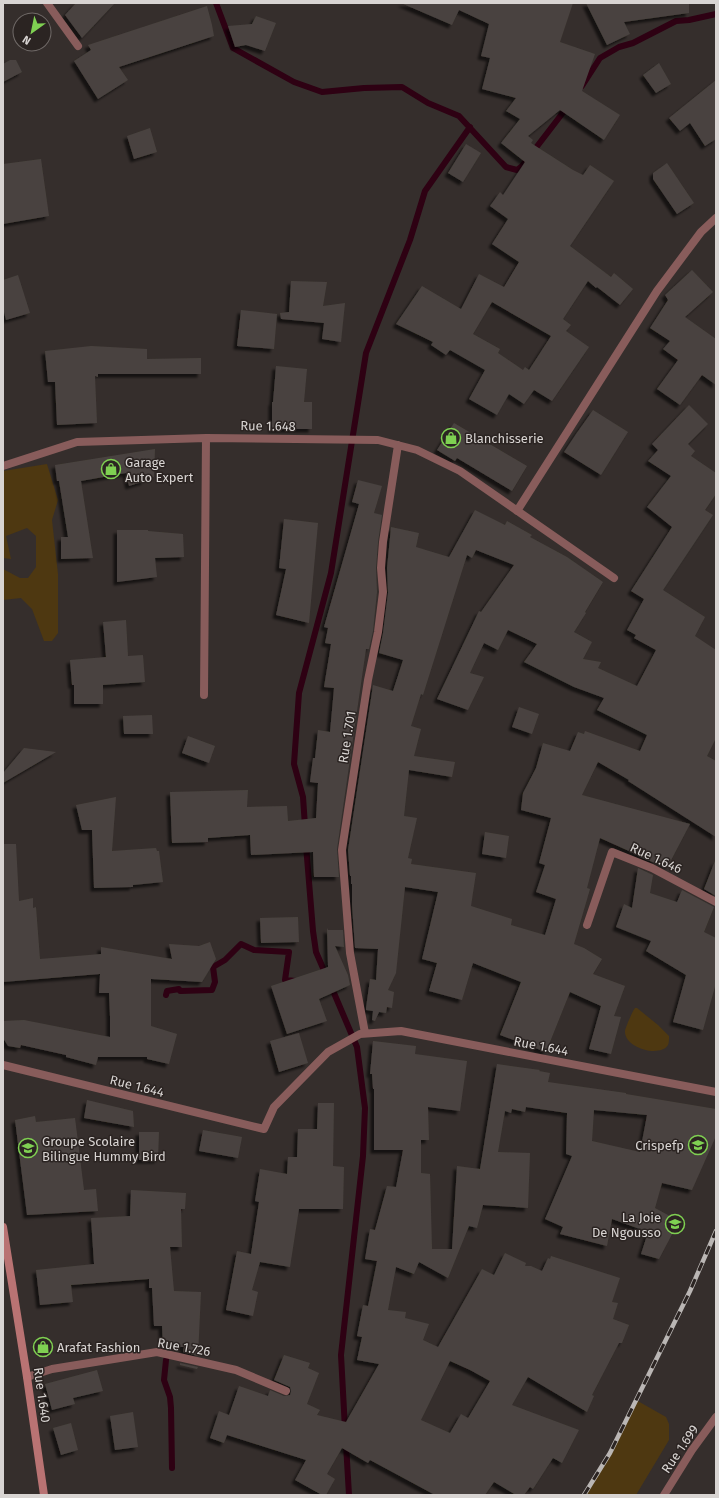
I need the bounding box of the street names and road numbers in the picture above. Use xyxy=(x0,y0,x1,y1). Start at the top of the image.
street label: Rue 1.648 xyxy=(240,418,296,434)
street label: Rue 1.701 xyxy=(335,710,359,764)
street label: Rue 1.646 xyxy=(628,840,684,877)
street label: Rue 1.644 xyxy=(512,1033,570,1059)
street label: Rue 1.644 xyxy=(108,1072,166,1100)
street label: Rue 1.726 xyxy=(156,1335,212,1359)
street label: Rue 1.640 xyxy=(31,1366,53,1424)
street label: Rue 1.699 xyxy=(658,1422,702,1476)

